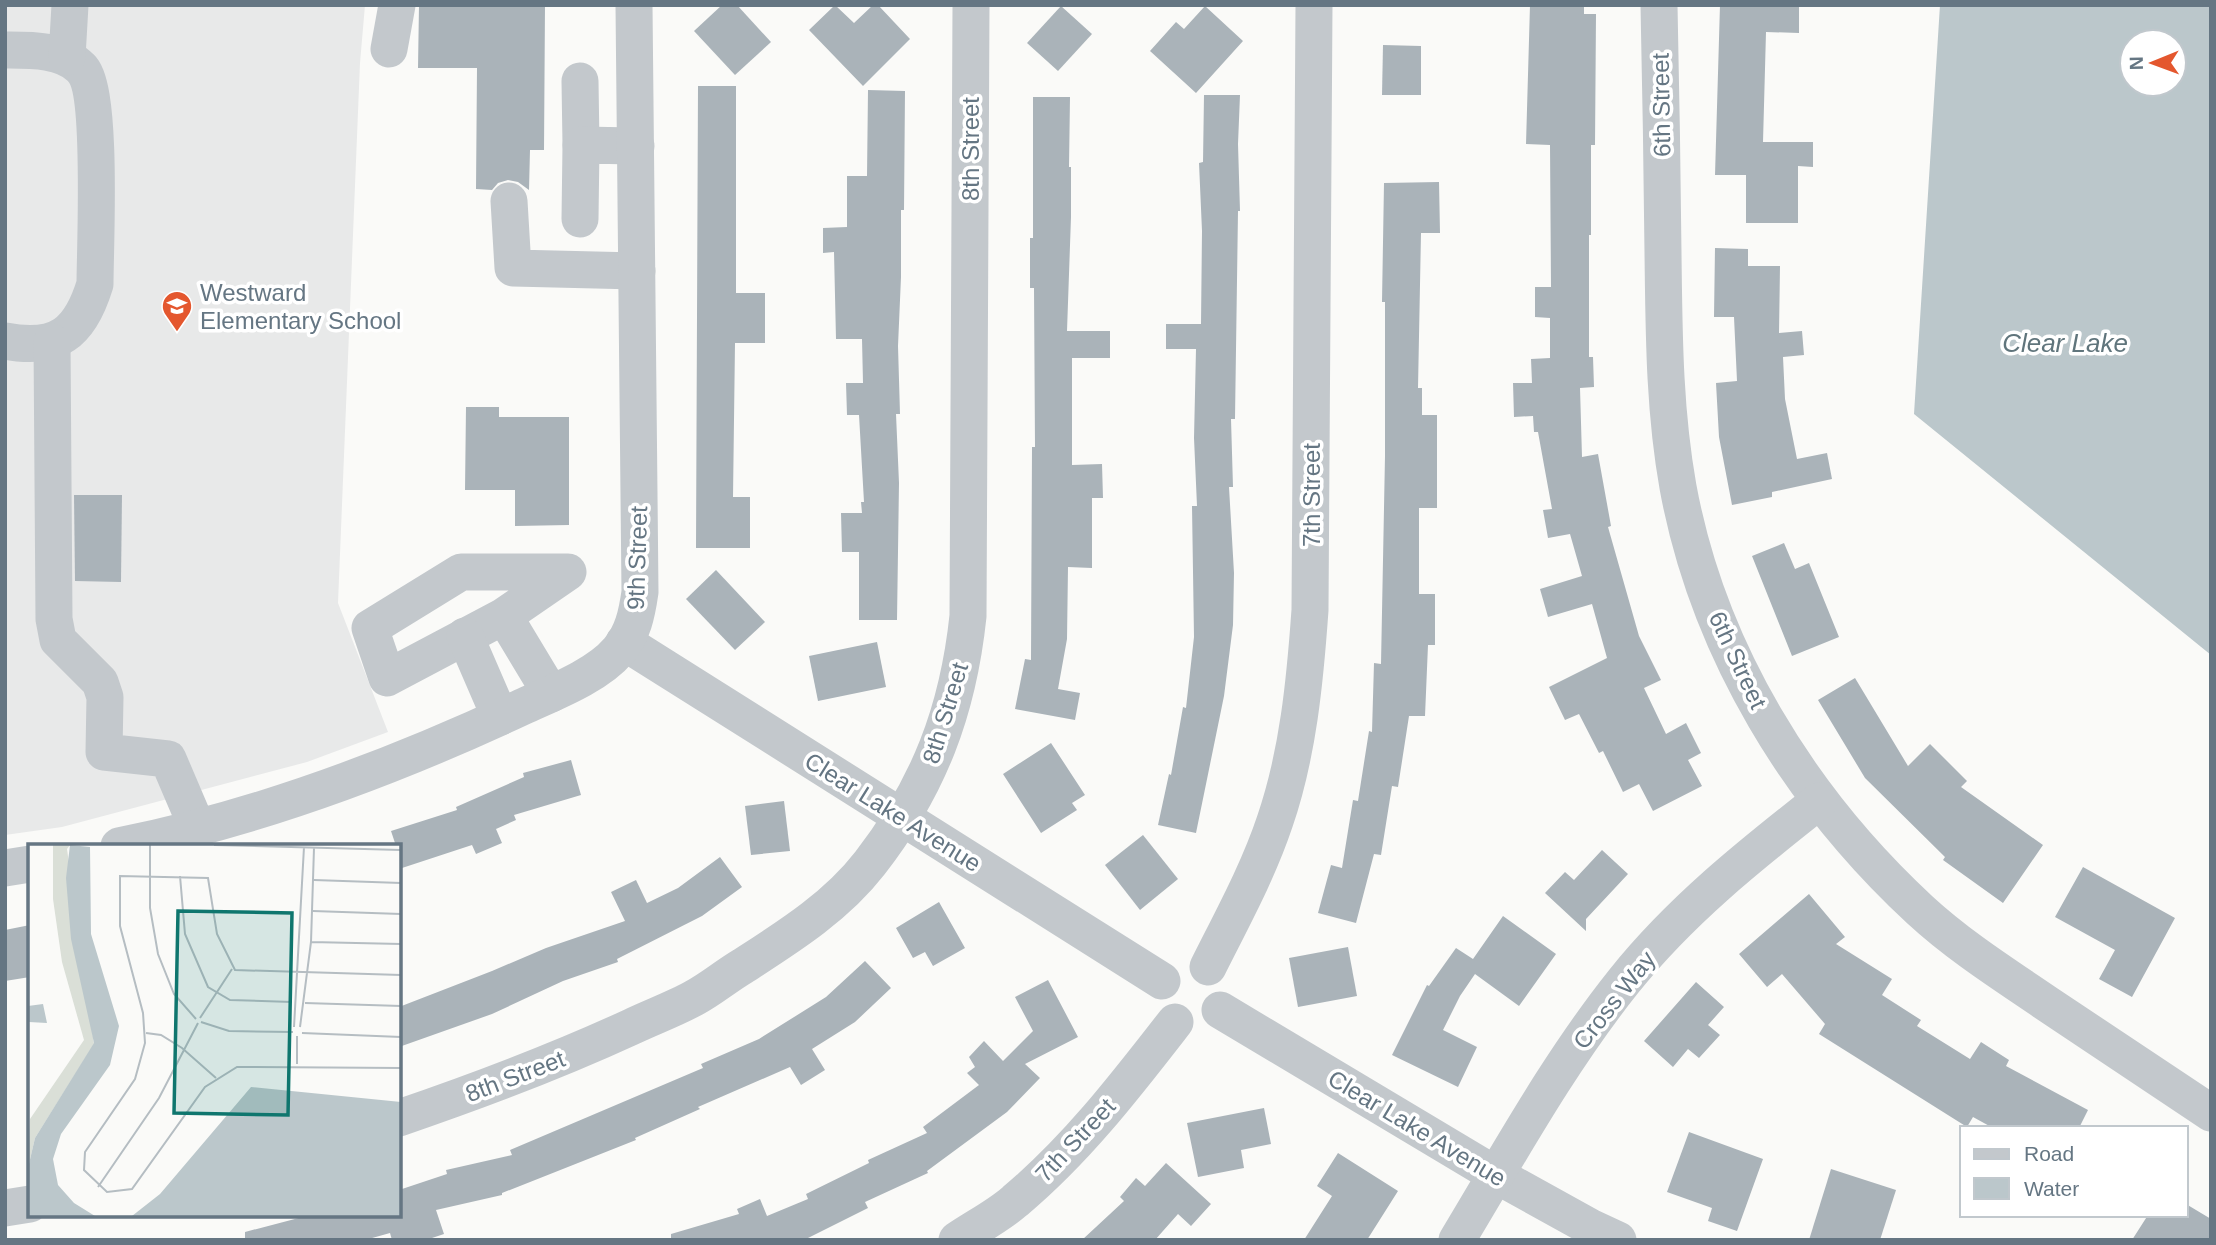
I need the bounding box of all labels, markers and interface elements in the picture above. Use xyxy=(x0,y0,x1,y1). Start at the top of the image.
north arrow xyxy=(2118,28,2188,98)
street label: 6th Street xyxy=(1647,52,1675,157)
text: N xyxy=(2126,56,2147,70)
street label: 8th Street xyxy=(957,97,984,201)
place label: Westward Elementary School xyxy=(200,279,401,334)
school or university icon: Westward Elementary School xyxy=(160,289,194,333)
water label: Clear Lake xyxy=(2002,328,2128,358)
street label: 7th Street xyxy=(1298,443,1325,547)
street label: 9th Street xyxy=(622,505,652,610)
street label: 6th Street xyxy=(1704,607,1772,713)
street label: 8th Street xyxy=(917,659,973,767)
street label: Clear Lake Avenue xyxy=(800,747,986,877)
inset map xyxy=(28,844,401,1217)
street label: Cross Way xyxy=(1568,946,1660,1054)
street label: 8th Street xyxy=(462,1045,569,1107)
street label: Clear Lake Avenue xyxy=(1323,1064,1511,1192)
street label: 7th Street xyxy=(1030,1092,1121,1187)
legend xyxy=(1960,1126,2188,1217)
text: Road xyxy=(2024,1142,2074,1165)
text: Water xyxy=(2024,1177,2079,1200)

